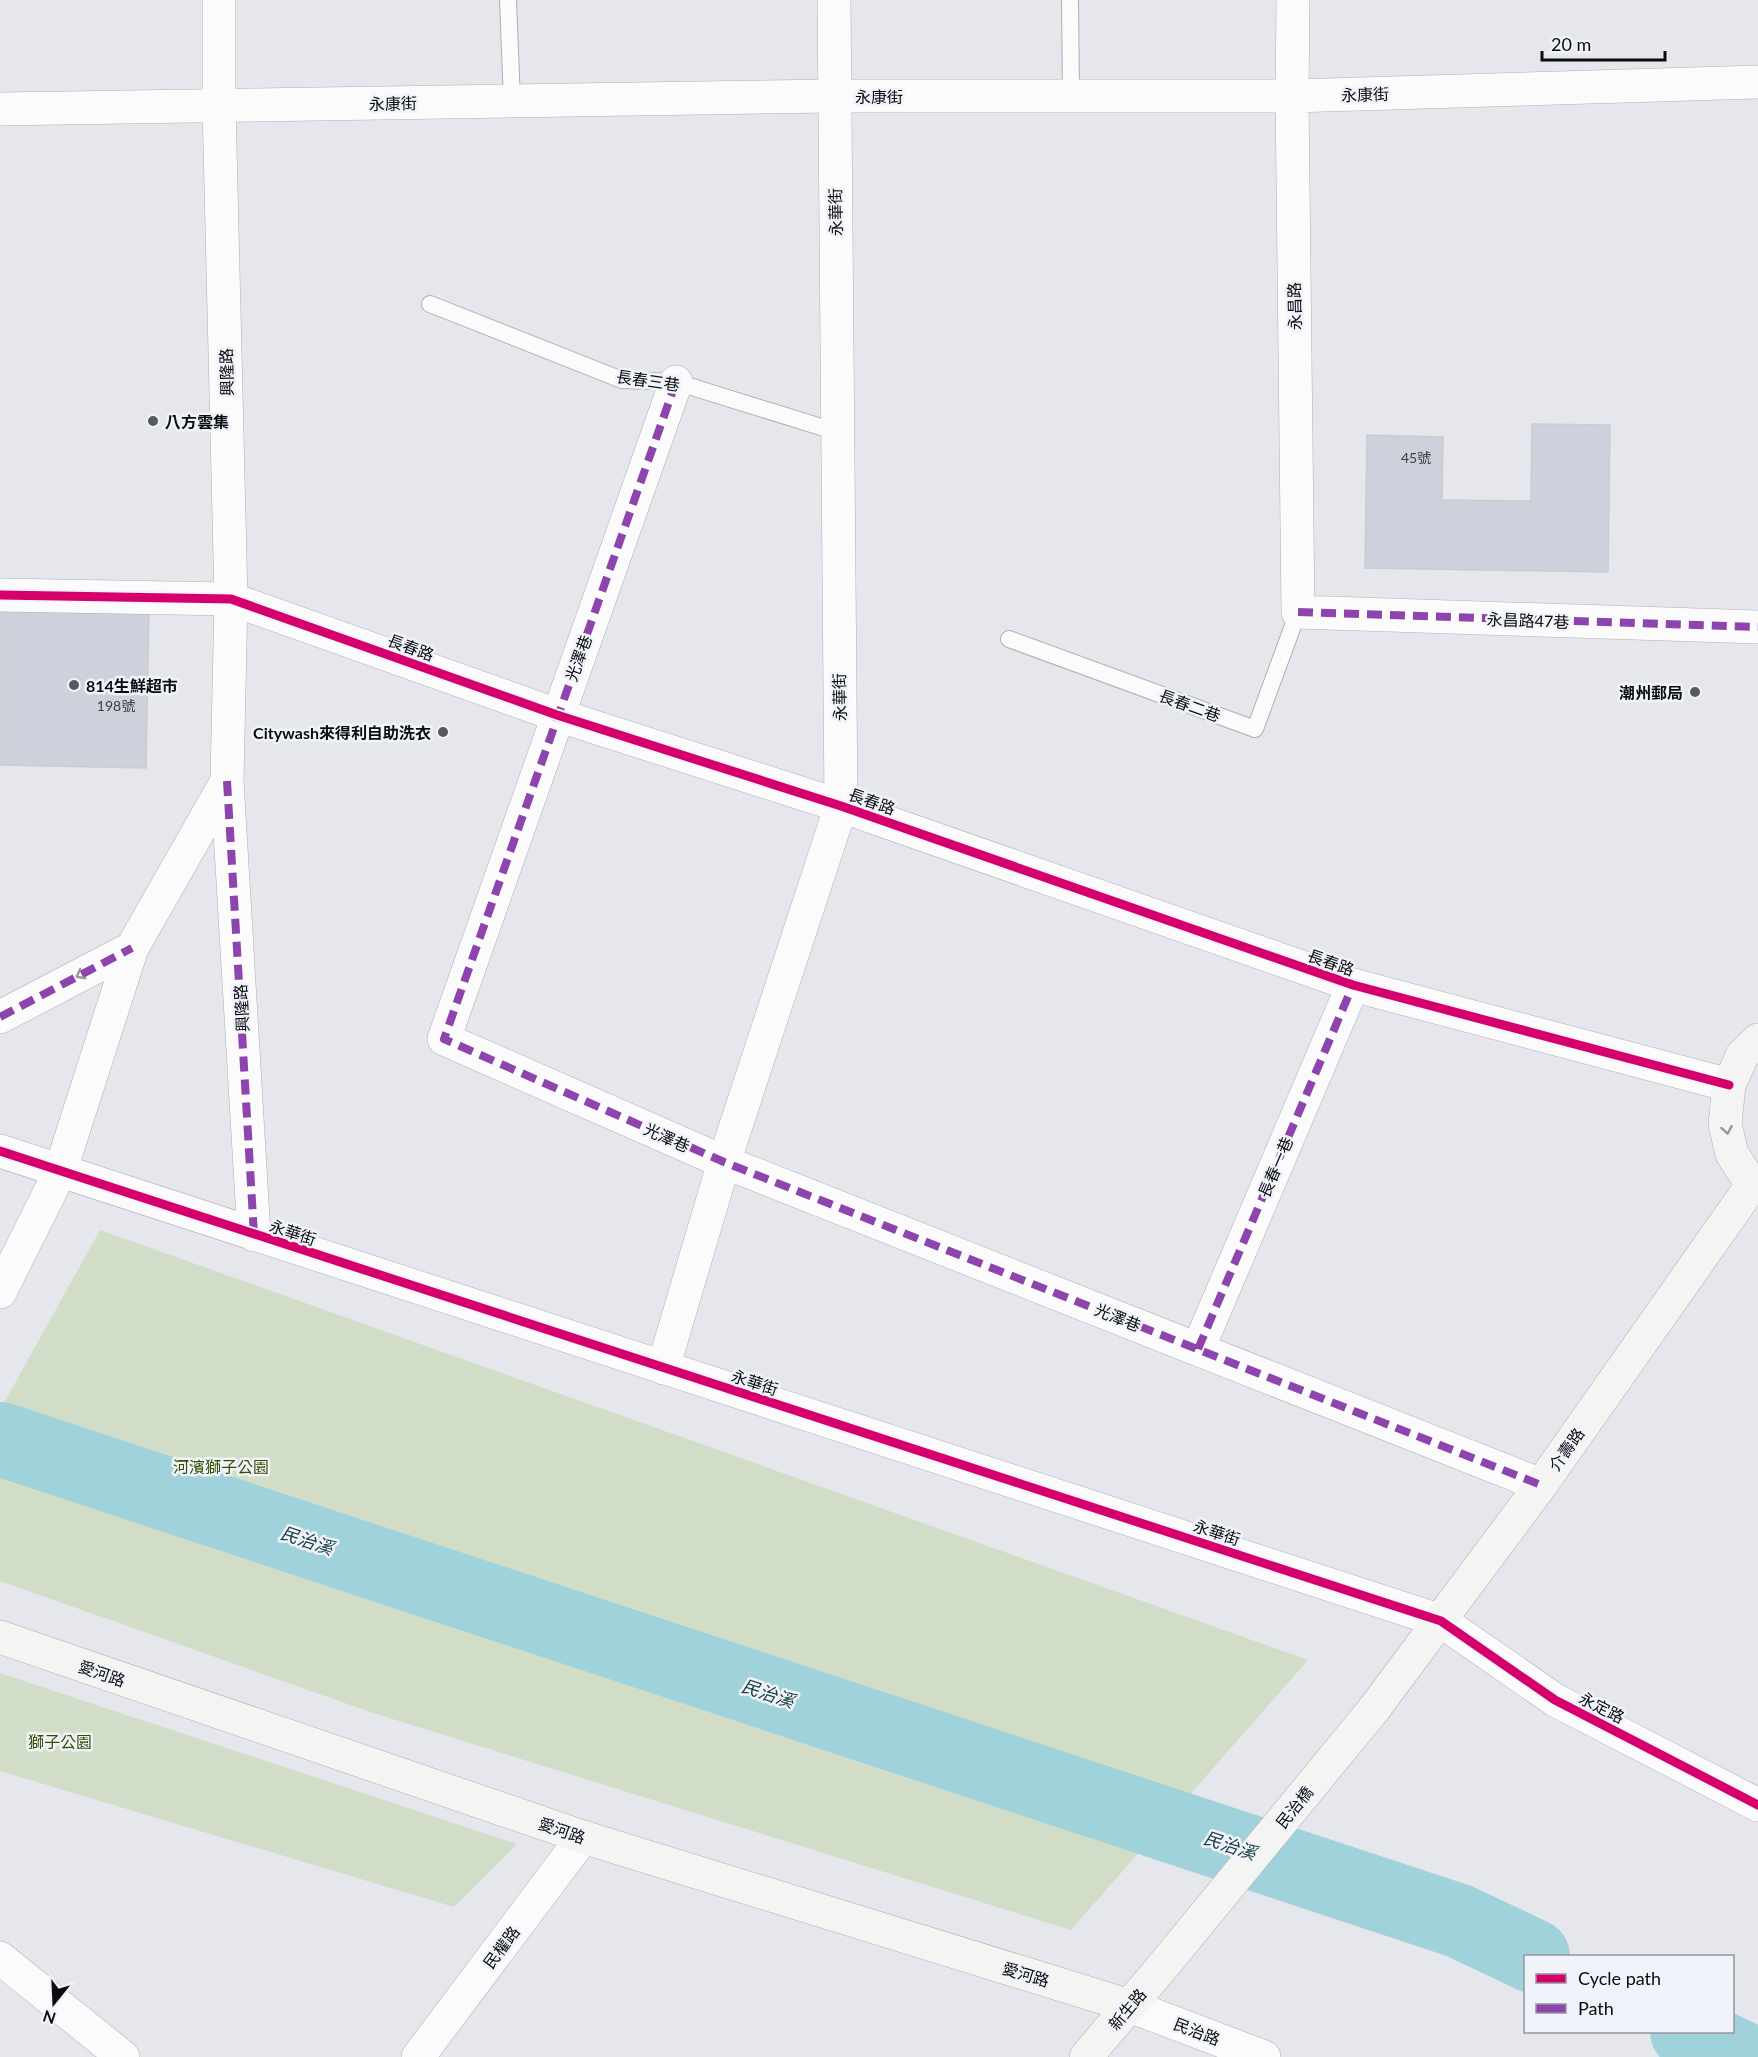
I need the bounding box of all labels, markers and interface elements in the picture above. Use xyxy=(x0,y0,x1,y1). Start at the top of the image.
scale bar xyxy=(1542,24,1665,62)
text: 20 m xyxy=(1551,33,1591,55)
street label: 永康街 xyxy=(1341,84,1389,104)
street label: 永康街 xyxy=(855,87,903,106)
street label: 永康街 xyxy=(369,93,417,113)
street label: 永華街 xyxy=(825,188,845,236)
street label: 永昌路 xyxy=(1284,282,1304,330)
street label: 興隆路 xyxy=(216,348,236,396)
street label: 長春三巷 xyxy=(615,366,681,394)
place label: 八方雲集 xyxy=(165,412,229,431)
marker: 八方雲集 xyxy=(146,414,160,428)
house number: 45號 xyxy=(1401,449,1431,466)
street label: 永昌路47巷 xyxy=(1486,609,1570,631)
street label: 長春路 xyxy=(385,630,437,664)
street label: 光澤巷 xyxy=(561,632,595,684)
street label: 永華街 xyxy=(829,673,849,721)
place label: 814生鮮超市 xyxy=(86,676,178,695)
marker: 814生鮮超市 xyxy=(67,678,81,692)
place label: 潮州郵局 xyxy=(1619,683,1683,702)
street label: 長春二巷 xyxy=(1157,685,1223,725)
marker: 潮州郵局 xyxy=(1688,685,1702,699)
house number: 198號 xyxy=(97,697,135,714)
place label: Citywash來得利自助洗衣 xyxy=(253,723,431,742)
marker: Citywash來得利自助洗衣 xyxy=(436,725,450,739)
street label: 長春路 xyxy=(846,784,898,818)
street label: 長春路 xyxy=(1305,945,1357,979)
one-way arrow xyxy=(76,968,86,979)
street label: 興隆路 xyxy=(230,984,252,1032)
street label: 光澤巷 xyxy=(641,1119,693,1155)
one-way arrow xyxy=(1720,1125,1733,1135)
street label: 長春一巷 xyxy=(1254,1134,1296,1200)
street label: 永華街 xyxy=(267,1216,319,1248)
street label: 光澤巷 xyxy=(1092,1299,1144,1335)
street label: 永華街 xyxy=(729,1366,781,1398)
street label: 介壽路 xyxy=(1544,1424,1588,1474)
park label: 河濱獅子公園 xyxy=(173,1457,269,1476)
street label: 永華街 xyxy=(1191,1516,1243,1548)
water label: 民治溪 xyxy=(278,1521,339,1560)
street label: 愛河路 xyxy=(76,1656,128,1690)
water label: 民治溪 xyxy=(739,1674,800,1713)
street label: 永定路 xyxy=(1576,1688,1628,1726)
park label: 獅子公園 xyxy=(28,1732,92,1751)
street label: 民治橋 xyxy=(1272,1782,1316,1832)
street label: 愛河路 xyxy=(536,1813,588,1847)
water label: 民治溪 xyxy=(1201,1826,1262,1865)
street label: 民權路 xyxy=(479,1922,523,1972)
legend xyxy=(1524,1955,1734,2033)
street label: 愛河路 xyxy=(1000,1958,1052,1990)
text: Cycle path xyxy=(1578,1967,1661,1989)
north arrow xyxy=(24,1973,84,2033)
street label: 新生路 xyxy=(1104,1985,1150,2033)
text: Path xyxy=(1578,1997,1614,2019)
text: N xyxy=(40,2007,58,2029)
street label: 民治路 xyxy=(1171,2014,1223,2048)

